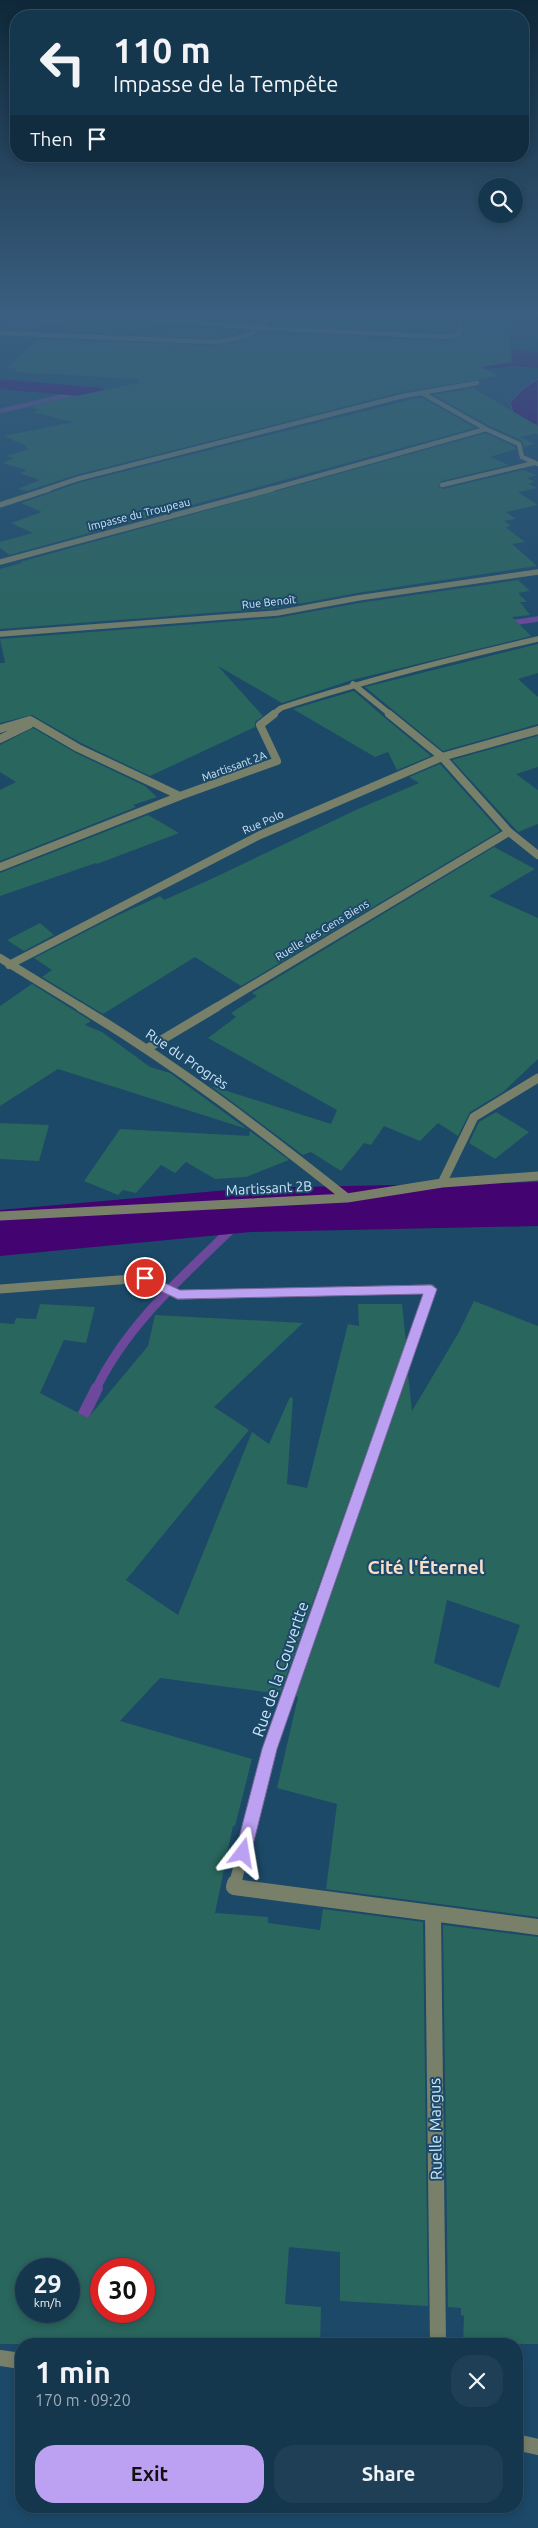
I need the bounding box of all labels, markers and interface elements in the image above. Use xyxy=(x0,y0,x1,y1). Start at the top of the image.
icon: left xyxy=(30,30,95,95)
text: 110 m xyxy=(113,30,211,70)
text: Impasse de la Tempête xyxy=(113,71,338,96)
icon: arrive xyxy=(83,125,111,153)
text: Then xyxy=(30,128,73,150)
map controls xyxy=(478,178,523,223)
button: search xyxy=(478,178,523,223)
street label: Impasse du Troupeau xyxy=(87,495,191,533)
street label: Rue Benoît xyxy=(241,593,297,611)
street label: Martissant 2A xyxy=(200,748,269,783)
street label: Rue Polo xyxy=(240,808,286,836)
street label: Ruelle des Gens Biens xyxy=(273,897,371,963)
street label: Rue du Progrès xyxy=(143,1026,231,1092)
street label: Martissant 2B xyxy=(225,1178,313,1198)
pin xyxy=(124,1257,166,1299)
icon: arrive xyxy=(131,1264,159,1292)
district label: Cité l'Éternel xyxy=(368,1556,485,1578)
street label: Rue de la Couvertte xyxy=(248,1599,312,1739)
position arrow xyxy=(216,1826,268,1878)
street label: Ruelle Margus xyxy=(425,2078,445,2180)
speed limit sign: 30 xyxy=(90,2258,155,2323)
text: 29 xyxy=(33,2270,62,2298)
text: km/h xyxy=(34,2296,61,2309)
text: 1 min xyxy=(35,2355,111,2389)
button: close xyxy=(451,2355,503,2407)
text: 170 m · 09:20 xyxy=(35,2391,131,2409)
button: Exit xyxy=(35,2445,264,2503)
button: Share xyxy=(274,2445,503,2503)

